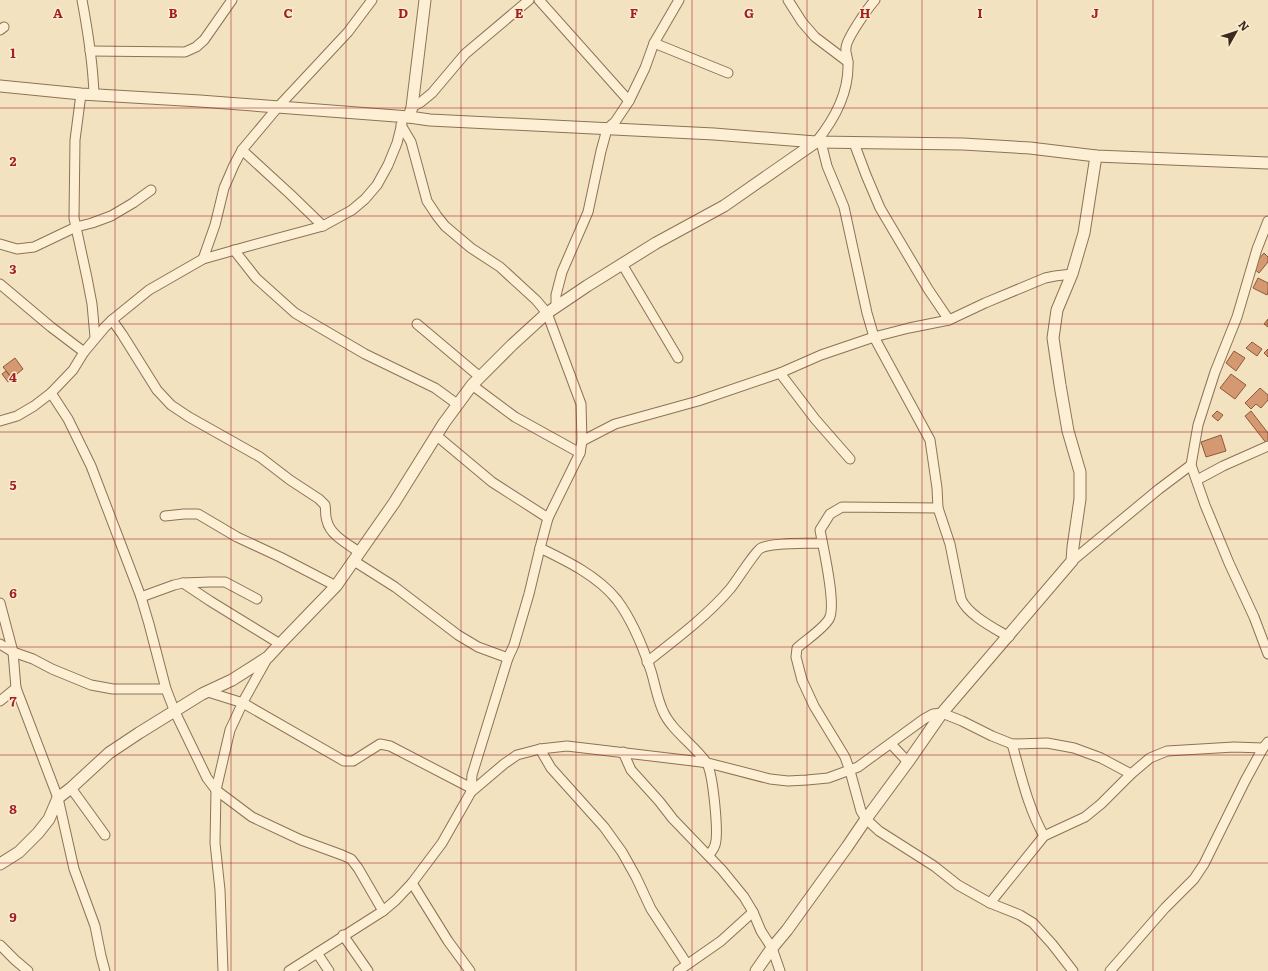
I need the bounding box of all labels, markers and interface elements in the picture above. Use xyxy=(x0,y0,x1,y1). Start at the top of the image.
text: A xyxy=(53,3,63,22)
text: B xyxy=(169,3,178,22)
text: C xyxy=(283,3,293,22)
text: D xyxy=(398,3,408,22)
text: E xyxy=(515,3,524,22)
text: F xyxy=(630,3,638,22)
text: G xyxy=(744,3,754,22)
text: H xyxy=(860,3,871,22)
text: I xyxy=(977,3,983,22)
text: J xyxy=(1091,3,1099,22)
north arrow xyxy=(1216,12,1256,52)
text: N xyxy=(1235,16,1254,34)
text: 1 xyxy=(10,43,16,62)
text: 2 xyxy=(10,151,17,170)
text: 3 xyxy=(9,259,17,278)
text: 4 xyxy=(9,367,17,386)
text: 5 xyxy=(9,475,17,494)
text: 6 xyxy=(9,583,17,602)
text: 7 xyxy=(9,691,17,710)
text: 8 xyxy=(9,799,17,818)
text: 9 xyxy=(9,907,17,926)

